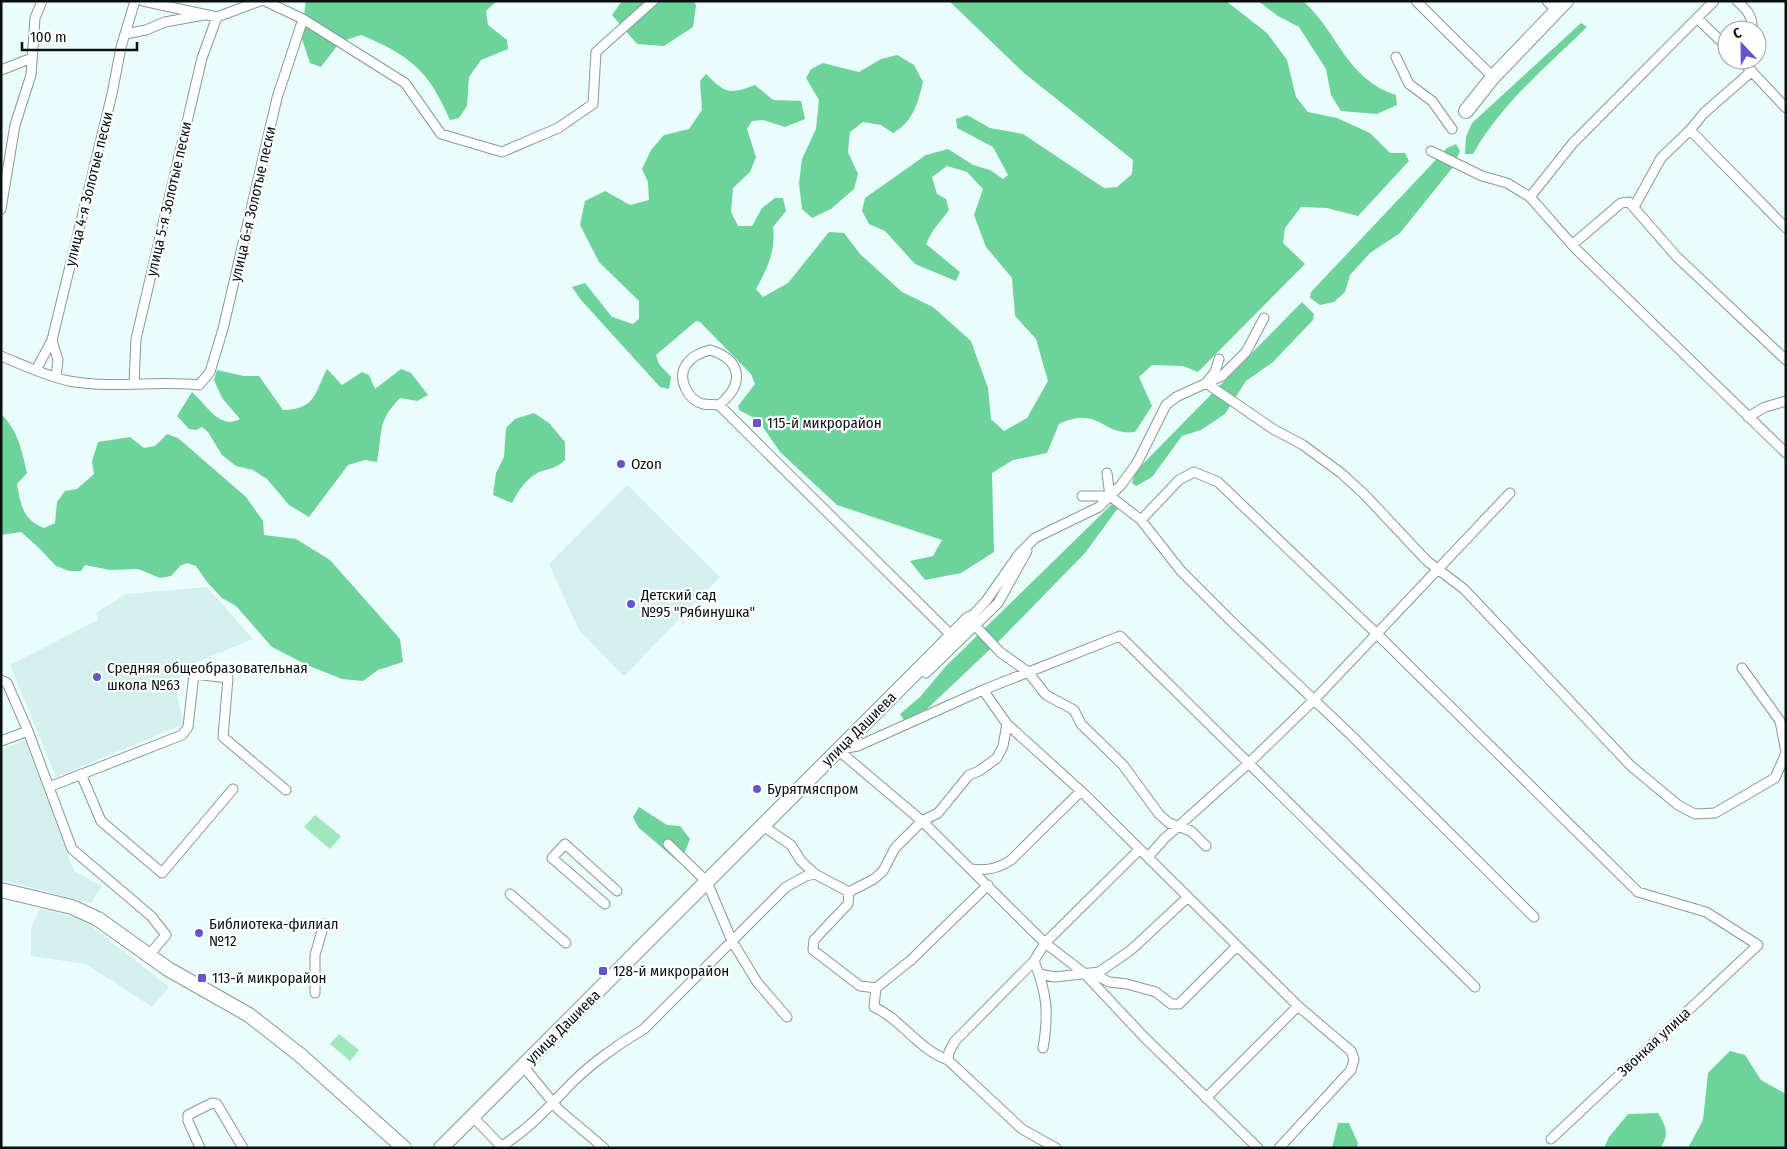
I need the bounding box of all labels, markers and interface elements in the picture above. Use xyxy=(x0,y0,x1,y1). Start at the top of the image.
scale bar xyxy=(22,20,138,52)
north arrow xyxy=(1717,20,1767,70)
text: С xyxy=(1731,24,1745,43)
text: 100 m xyxy=(30,28,67,46)
street label: улица 4-я Золотые пески xyxy=(61,110,117,268)
street label: улица 5-я Золотые пески xyxy=(142,120,196,278)
street label: улица 6-я Золотые пески xyxy=(226,125,280,283)
place label: 115-й микрорайон xyxy=(767,414,882,432)
marker: 115-й микрорайон xyxy=(751,417,763,429)
place label: Ozon xyxy=(631,455,662,473)
marker: Ozon xyxy=(615,458,627,470)
place label: Детский сад №95 "Рябинушка" xyxy=(640,586,755,621)
marker: Детский сад №95 "Рябинушка" xyxy=(625,598,637,610)
place label: Средняя общеобразовательная школа №63 xyxy=(107,659,308,694)
marker: Средняя общеобразовательная школа №63 xyxy=(91,671,103,683)
street label: улица Дашиева xyxy=(818,688,900,770)
place label: Бурятмяспром xyxy=(767,780,859,798)
marker: Бурятмяспром xyxy=(751,783,763,795)
place label: Библиотека-филиал №12 xyxy=(209,915,338,950)
marker: Библиотека-филиал №12 xyxy=(193,927,205,939)
place label: 128-й микрорайон xyxy=(613,962,729,980)
marker: 128-й микрорайон xyxy=(597,965,609,977)
place label: 113-й микрорайон xyxy=(212,969,327,987)
marker: 113-й микрорайон xyxy=(196,972,208,984)
street label: улица Дашиева xyxy=(522,986,604,1068)
street label: Звонкая улица xyxy=(1614,1004,1694,1080)

